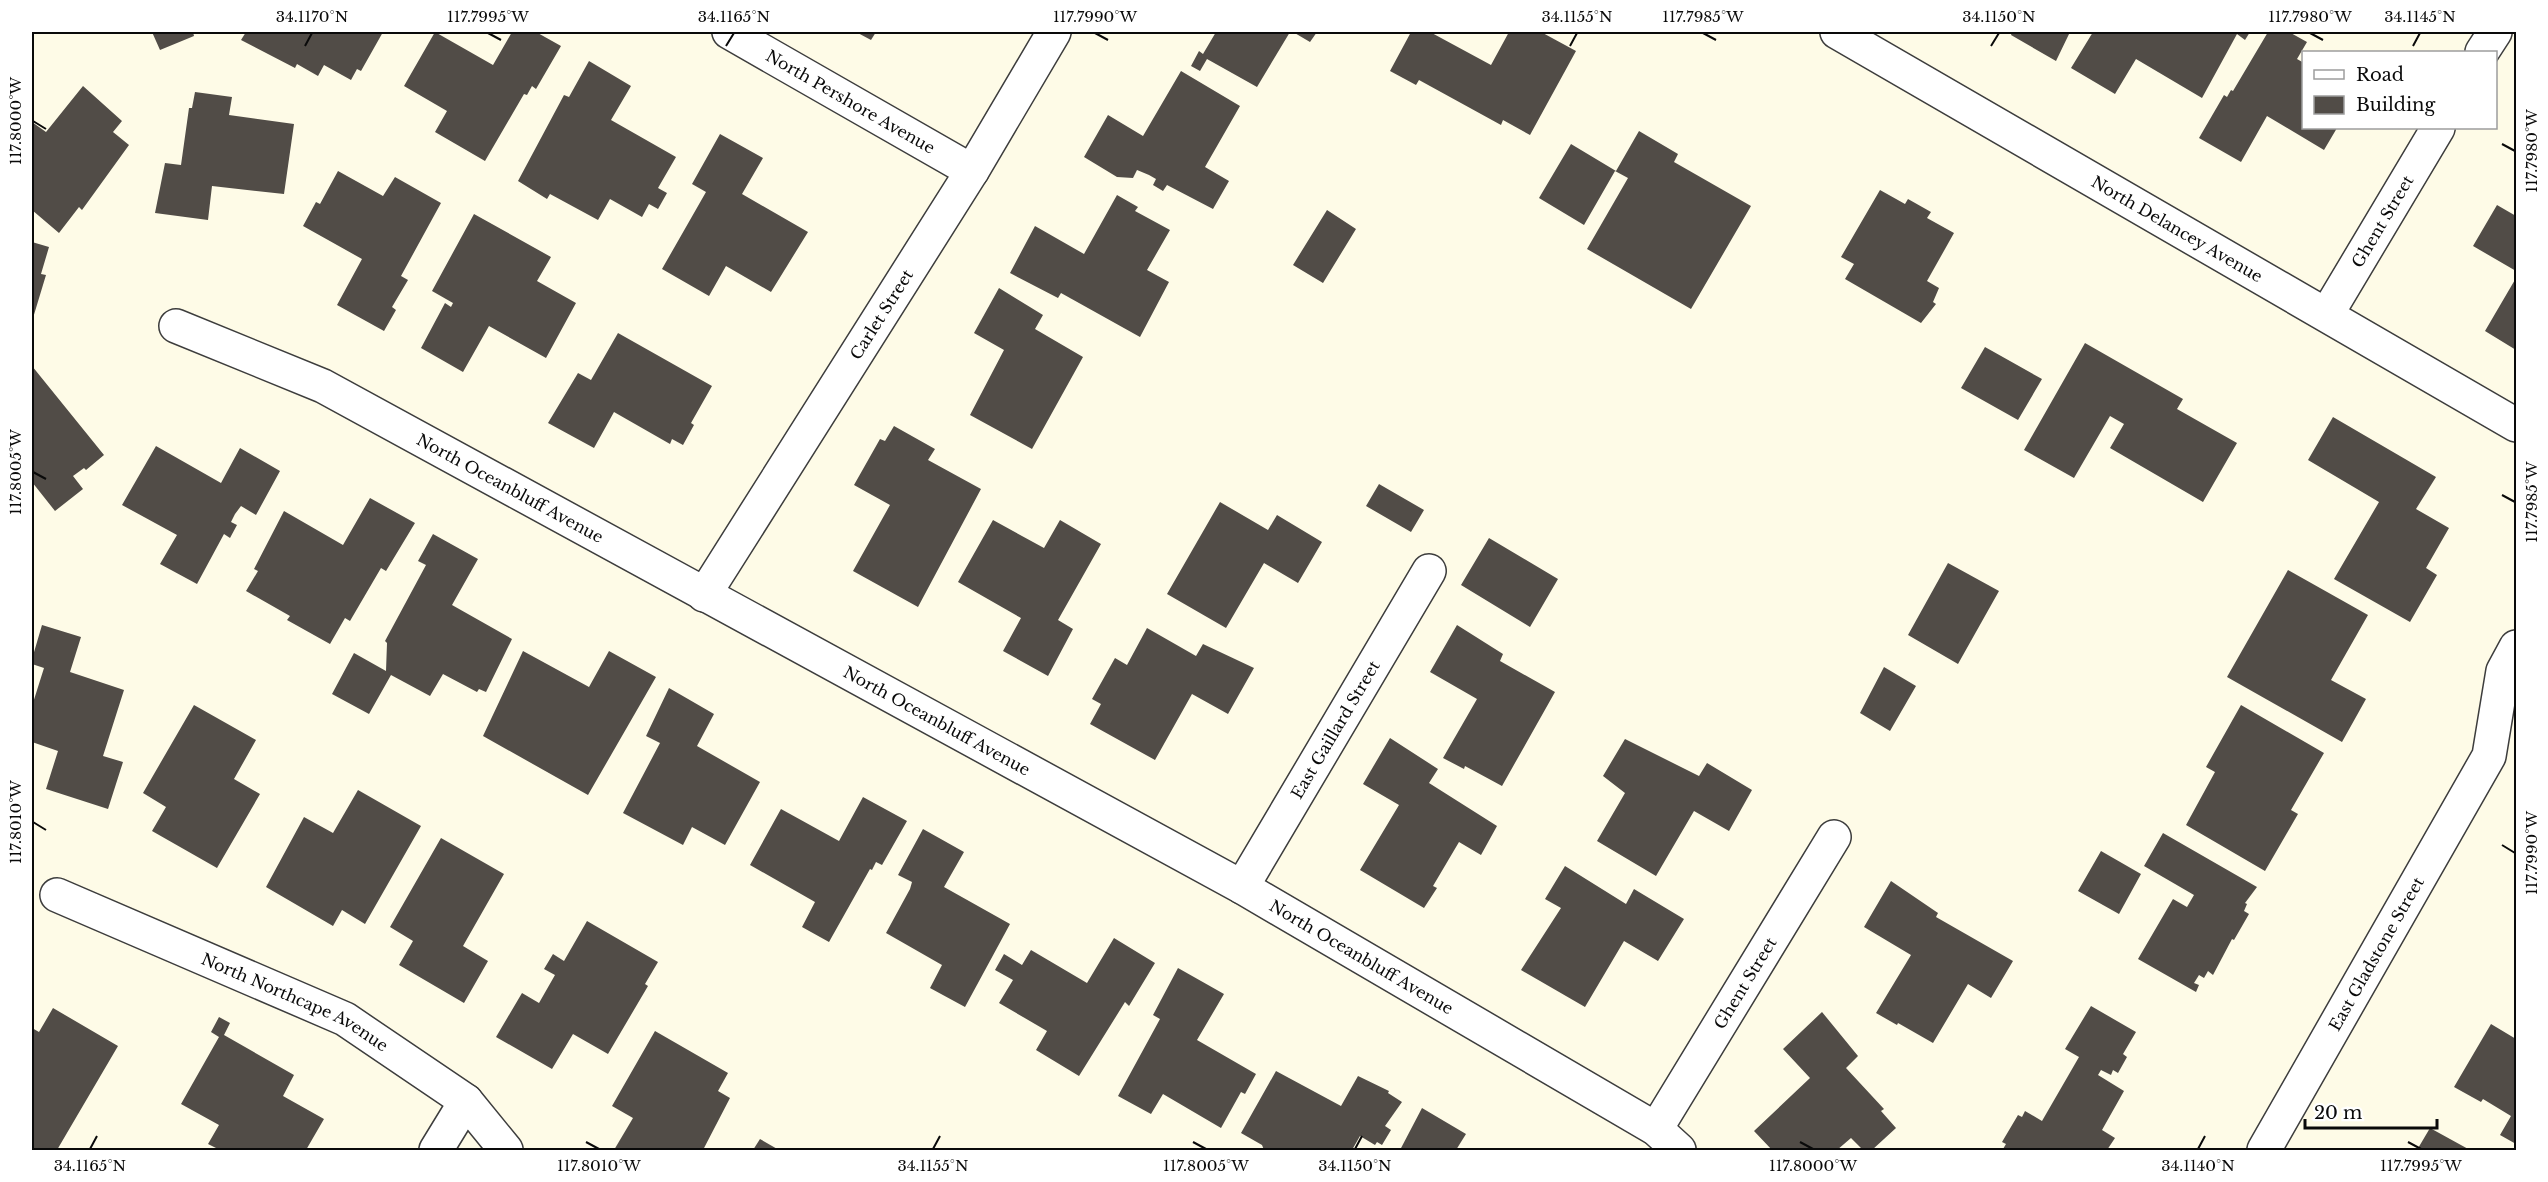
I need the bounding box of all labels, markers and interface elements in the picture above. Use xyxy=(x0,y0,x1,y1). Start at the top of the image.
text: 34.1170°N xyxy=(276,7,348,26)
text: 117.7995°W xyxy=(447,7,529,26)
text: 34.1165°N xyxy=(698,7,770,26)
text: 117.7990°W xyxy=(1053,7,1137,26)
text: 34.1155°N xyxy=(1541,7,1613,26)
text: 117.7985°W xyxy=(1662,7,1744,26)
text: 34.1150°N xyxy=(1962,7,2036,26)
text: 117.7980°W xyxy=(2268,7,2352,26)
text: 34.1145°N xyxy=(2384,7,2456,26)
street label: North Pershore Avenue xyxy=(762,45,939,158)
legend xyxy=(2302,51,2497,129)
text: Road xyxy=(2356,64,2404,86)
text: 117.8000°W xyxy=(6,77,25,165)
text: Building xyxy=(2356,94,2435,116)
text: 117.7980°W xyxy=(2522,109,2541,193)
street label: Ghent Street xyxy=(2347,171,2418,271)
street label: North Delancey Avenue xyxy=(2088,172,2266,286)
street label: Carlet Street xyxy=(846,266,917,363)
text: 117.8005°W xyxy=(6,429,25,515)
street label: North Oceanbluff Avenue xyxy=(413,429,607,547)
text: 117.7985°W xyxy=(2522,461,2541,543)
street label: East Gaillard Street xyxy=(1287,657,1384,802)
street label: North Oceanbluff Avenue xyxy=(840,662,1034,780)
text: 117.8010°W xyxy=(6,780,25,864)
text: 117.7990°W xyxy=(2522,811,2541,895)
street label: East Gladstone Street xyxy=(2324,873,2428,1034)
street label: North Oceanbluff Avenue xyxy=(1266,895,1457,1018)
street label: Ghent Street xyxy=(1709,933,1781,1033)
street label: North Northcape Avenue xyxy=(198,948,392,1055)
scale bar xyxy=(2305,1092,2437,1130)
text: 20 m xyxy=(2314,1102,2362,1124)
text: 34.1165°N xyxy=(54,1156,126,1175)
text: 117.8010°W xyxy=(557,1156,641,1175)
text: 34.1155°N xyxy=(897,1156,969,1175)
text: 117.8005°W xyxy=(1163,1156,1249,1175)
text: 34.1150°N xyxy=(1318,1156,1392,1175)
text: 117.8000°W xyxy=(1769,1156,1857,1175)
text: 34.1140°N xyxy=(2161,1156,2235,1175)
text: 117.7995°W xyxy=(2380,1156,2462,1175)

